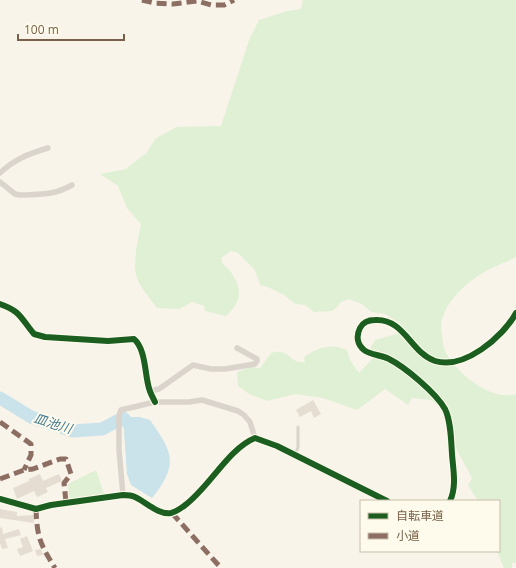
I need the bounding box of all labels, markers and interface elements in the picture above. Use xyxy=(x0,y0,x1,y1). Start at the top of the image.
scale bar xyxy=(18,16,124,42)
text: 100 m xyxy=(24,21,59,38)
water label: 皿池川 xyxy=(32,409,76,438)
legend xyxy=(360,500,500,552)
text: 自転車道 xyxy=(396,507,444,524)
text: 小道 xyxy=(396,527,420,544)

